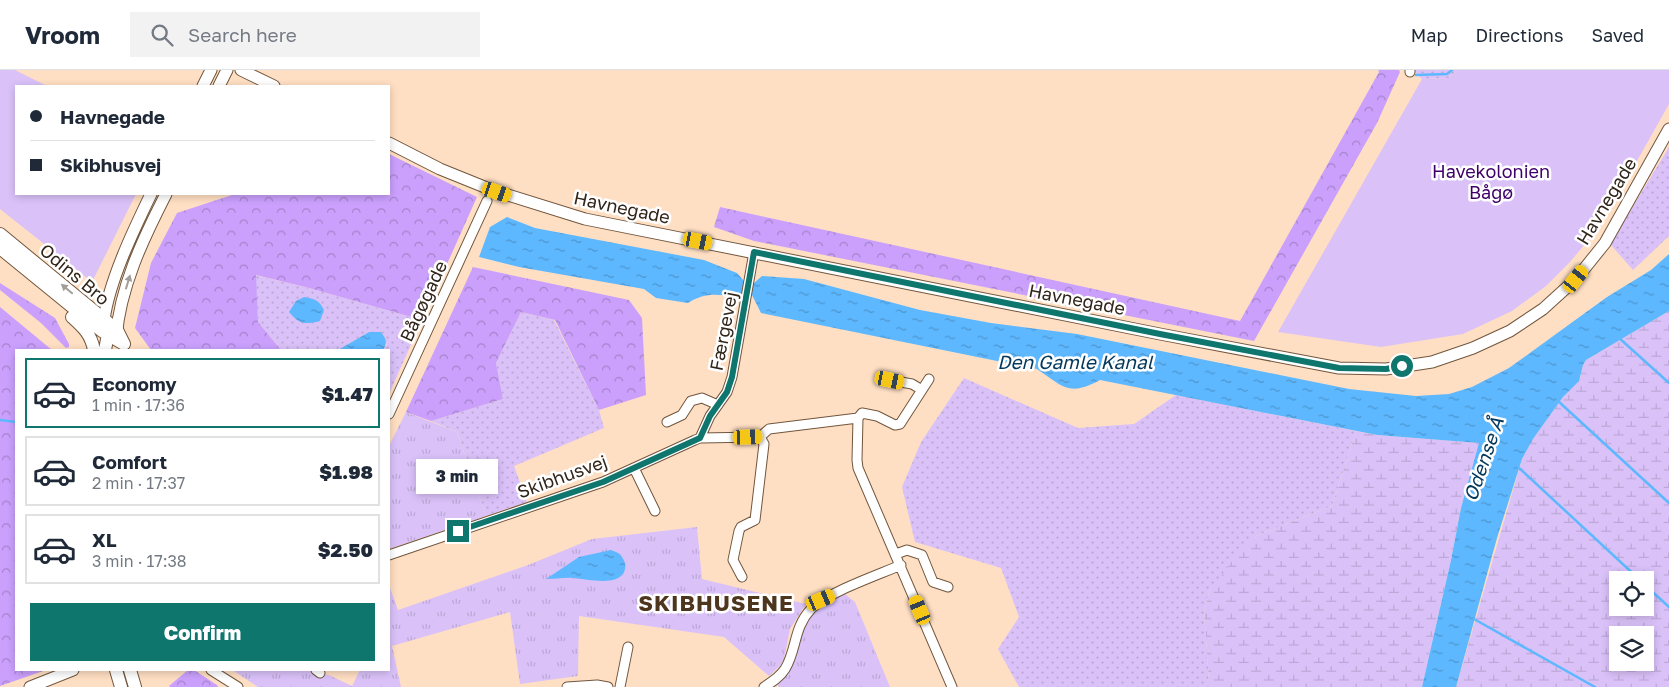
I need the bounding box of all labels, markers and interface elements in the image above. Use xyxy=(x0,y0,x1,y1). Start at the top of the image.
search box xyxy=(130,12,480,57)
text: Vroom xyxy=(25,20,100,49)
icon: search xyxy=(148,21,176,49)
text: Search here xyxy=(188,23,297,46)
text: Map xyxy=(1411,24,1447,46)
text: Directions xyxy=(1475,24,1563,46)
text: Saved xyxy=(1591,24,1644,46)
text: Havnegade xyxy=(60,105,165,128)
text: Skibhusvej xyxy=(60,153,161,176)
street label: Havnegade xyxy=(1571,153,1641,249)
park label: Havekolonien Bågø xyxy=(1432,160,1550,203)
car xyxy=(480,180,513,204)
street label: Havnegade xyxy=(572,186,672,228)
car xyxy=(681,231,714,251)
street label: Odins Bro xyxy=(36,239,114,309)
street label: Bågøgade xyxy=(395,257,451,345)
car xyxy=(1560,263,1591,295)
one-way arrow xyxy=(125,275,132,290)
street label: Havnegade xyxy=(1027,279,1127,319)
one-way arrow xyxy=(61,283,73,295)
street label: Færgevej xyxy=(705,290,741,372)
water label: Den Gamle Kanal xyxy=(997,350,1154,373)
route start xyxy=(1391,355,1413,377)
car xyxy=(873,370,906,390)
icon: car xyxy=(32,371,77,416)
text: Economy xyxy=(92,372,177,395)
text: $1.47 xyxy=(322,382,373,405)
text: 1 min · 17:36 xyxy=(92,395,185,415)
water label: Odense Å xyxy=(1458,414,1508,504)
car xyxy=(732,429,763,445)
icon: car xyxy=(32,449,77,494)
text: Comfort xyxy=(92,450,167,473)
street label: Skibhusvej xyxy=(514,450,610,502)
callout: 3 min xyxy=(417,458,499,494)
text: $1.98 xyxy=(319,460,373,483)
text: 3 min xyxy=(436,466,478,486)
text: 2 min · 17:37 xyxy=(92,473,185,493)
route end xyxy=(447,520,469,542)
icon: car xyxy=(32,527,77,572)
text: XL xyxy=(92,528,117,551)
text: $2.50 xyxy=(318,538,373,561)
text: 3 min · 17:38 xyxy=(92,551,187,571)
map controls xyxy=(1609,571,1654,671)
button: locate xyxy=(1609,571,1654,616)
car xyxy=(804,587,837,613)
district label: SKIBHUSENE xyxy=(638,589,794,616)
car xyxy=(907,593,932,627)
button: Confirm xyxy=(30,603,375,661)
button: layers xyxy=(1609,626,1654,671)

